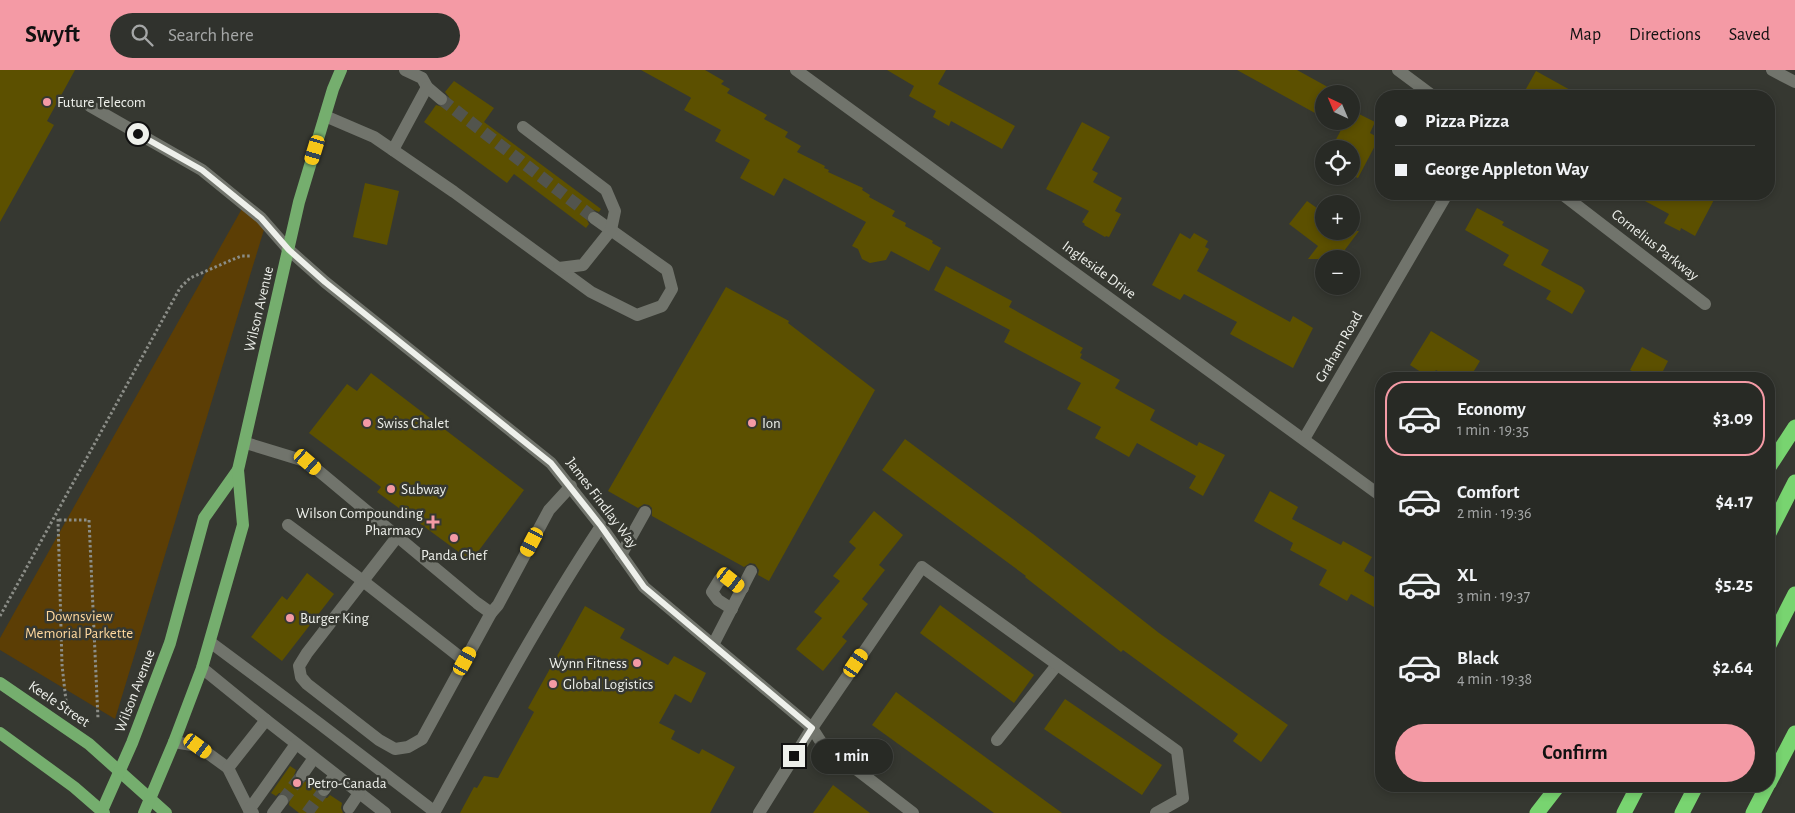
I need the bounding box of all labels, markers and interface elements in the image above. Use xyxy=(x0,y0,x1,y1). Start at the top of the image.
search box xyxy=(110,13,460,58)
icon: search xyxy=(128,21,156,49)
text: Swyft xyxy=(25,23,80,47)
text: Search here xyxy=(168,26,254,45)
text: Map xyxy=(1570,26,1601,44)
text: Directions xyxy=(1629,26,1701,44)
text: Saved xyxy=(1729,26,1770,44)
north arrow xyxy=(1315,85,1360,130)
map controls xyxy=(1315,85,1360,295)
place label: Future Telecom xyxy=(57,95,146,110)
marker: Future Telecom xyxy=(41,96,53,108)
text: Pizza Pizza xyxy=(1425,112,1509,131)
route start xyxy=(127,123,149,145)
car xyxy=(303,133,326,167)
button: locate xyxy=(1315,140,1360,185)
text: George Appleton Way xyxy=(1425,160,1589,179)
button: + xyxy=(1315,195,1360,240)
street label: Cornelius Parkway xyxy=(1609,206,1702,284)
street label: Ingleside Drive xyxy=(1059,238,1139,302)
button: − xyxy=(1315,250,1360,295)
street label: Wilson Avenue xyxy=(242,265,276,353)
street label: Graham Road xyxy=(1313,309,1365,385)
icon: car xyxy=(1397,396,1442,441)
text: Economy xyxy=(1457,400,1526,419)
text: $3.09 xyxy=(1713,409,1753,428)
place label: Swiss Chalet xyxy=(377,416,449,431)
place label: Ion xyxy=(762,416,781,431)
marker: Swiss Chalet xyxy=(361,417,373,429)
marker: Ion xyxy=(746,417,758,429)
text: 1 min · 19:35 xyxy=(1457,422,1529,438)
car xyxy=(291,446,324,478)
street label: James Findlay Way xyxy=(563,455,641,551)
icon: car xyxy=(1397,479,1442,524)
place label: Subway xyxy=(401,482,447,497)
marker: Subway xyxy=(385,483,397,495)
text: Comfort xyxy=(1457,483,1519,502)
text: $4.17 xyxy=(1715,492,1753,511)
text: 2 min · 19:36 xyxy=(1457,505,1532,521)
place label: Wilson Compounding Pharmacy xyxy=(296,506,424,538)
marker: Wilson Compounding Pharmacy xyxy=(427,516,439,528)
car xyxy=(518,525,545,559)
marker: Panda Chef xyxy=(448,532,460,544)
place label: Panda Chef xyxy=(421,548,489,563)
icon: car xyxy=(1397,562,1442,607)
car xyxy=(714,565,747,595)
text: XL xyxy=(1457,566,1477,585)
text: $5.25 xyxy=(1715,575,1753,594)
text: 3 min · 19:37 xyxy=(1457,588,1530,604)
park label: Downsview Memorial Parkette xyxy=(25,609,133,641)
place label: Burger King xyxy=(300,611,370,626)
marker: Burger King xyxy=(284,612,296,624)
car xyxy=(451,644,478,678)
icon: car xyxy=(1397,645,1442,690)
car xyxy=(841,646,870,680)
street label: Wilson Avenue xyxy=(112,647,158,735)
text: Black xyxy=(1457,649,1499,668)
place label: Wynn Fitness xyxy=(549,656,627,671)
marker: Wynn Fitness xyxy=(631,657,643,669)
text: $2.64 xyxy=(1712,658,1753,677)
text: 4 min · 19:38 xyxy=(1457,671,1532,687)
place label: Global Logistics xyxy=(563,677,653,692)
street label: Keele Street xyxy=(26,678,92,730)
marker: Global Logistics xyxy=(547,678,559,690)
button: Confirm xyxy=(1395,724,1755,782)
car xyxy=(181,731,214,761)
callout: 1 min xyxy=(812,738,894,774)
route end xyxy=(783,745,805,767)
text: 1 min xyxy=(835,748,869,764)
place label: Petro-Canada xyxy=(307,776,387,791)
marker: Petro-Canada xyxy=(291,777,303,789)

